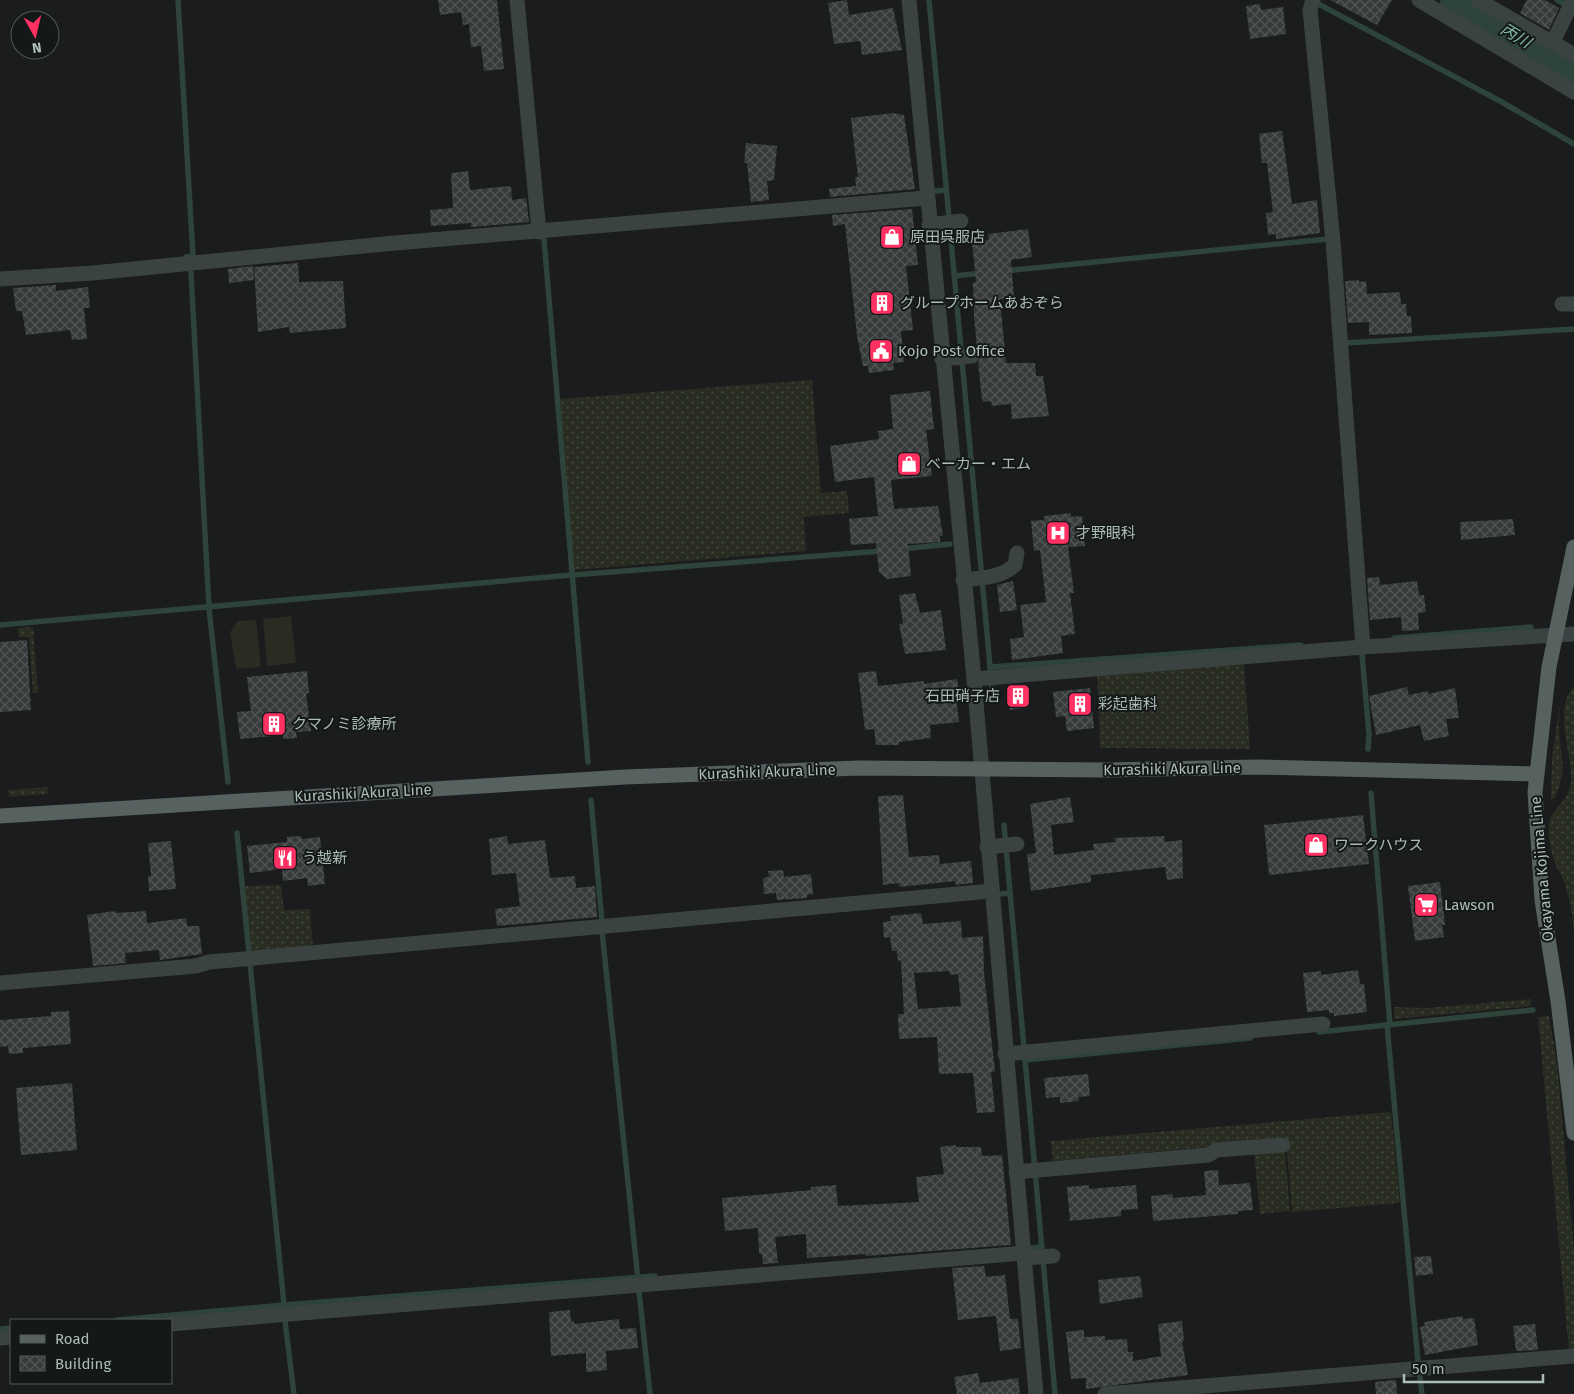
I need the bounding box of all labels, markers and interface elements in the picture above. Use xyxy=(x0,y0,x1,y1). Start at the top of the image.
north arrow xyxy=(10,10,60,60)
water label: 丙川 xyxy=(1497,19,1536,53)
text: N xyxy=(31,38,43,56)
shop icon: 原田呉服店 xyxy=(879,224,905,250)
place label: 原田呉服店 xyxy=(910,228,985,246)
building icon: グループホームあおぞら xyxy=(869,290,895,316)
place label: グループホームあおぞら xyxy=(900,294,1064,312)
public building icon: Kojo Post Office xyxy=(868,338,894,364)
place label: Kojo Post Office xyxy=(898,342,1005,360)
shop icon: ベーカー・エム xyxy=(896,451,922,477)
place label: ベーカー・エム xyxy=(926,455,1031,473)
hospital icon: 才野眼科 xyxy=(1045,520,1071,546)
place label: 才野眼科 xyxy=(1076,524,1136,542)
building icon: 石田硝子店 xyxy=(1005,683,1031,709)
place label: 石田硝子店 xyxy=(925,687,1000,705)
building icon: 彩起歯科 xyxy=(1067,691,1093,717)
place label: 彩起歯科 xyxy=(1098,695,1158,713)
building icon: クマノミ診療所 xyxy=(261,711,287,737)
place label: クマノミ診療所 xyxy=(292,715,397,733)
street label: Kurashiki Akura Line xyxy=(1103,759,1241,779)
street label: Kurashiki Akura Line xyxy=(698,761,836,783)
street label: Kurashiki Akura Line xyxy=(294,780,432,806)
street label: Okayama Kojima Line xyxy=(1527,796,1557,942)
shop icon: ワークハウス xyxy=(1303,832,1329,858)
place label: ワークハウス xyxy=(1334,836,1423,854)
restaurant icon: う越新 xyxy=(272,845,298,871)
place label: う越新 xyxy=(302,849,347,867)
supermarket icon: Lawson xyxy=(1413,892,1439,918)
place label: Lawson xyxy=(1444,896,1495,914)
legend xyxy=(10,1319,172,1384)
text: Road xyxy=(55,1330,90,1348)
scale bar xyxy=(1404,1352,1543,1384)
text: Building xyxy=(55,1355,111,1373)
text: 50 m xyxy=(1412,1360,1445,1378)

